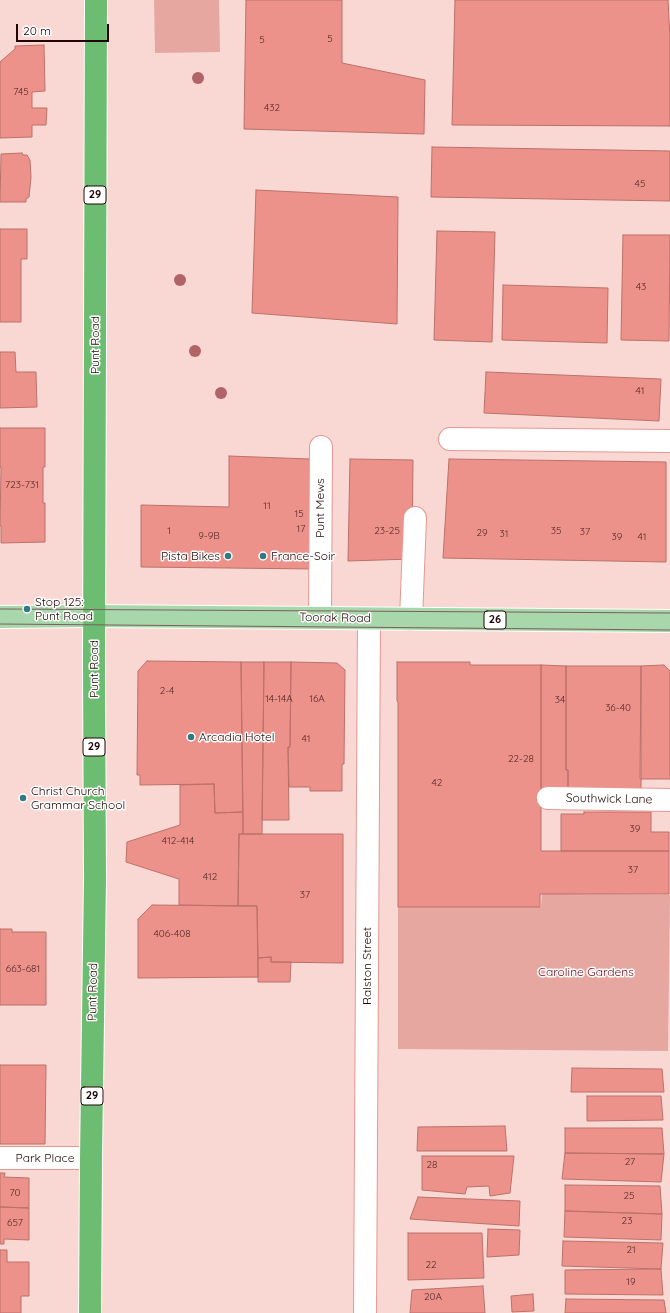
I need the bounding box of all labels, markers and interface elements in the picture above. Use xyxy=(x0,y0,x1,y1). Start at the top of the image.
scale bar xyxy=(18,16,111,42)
text: 20 m xyxy=(23,23,51,38)
house number: 5 xyxy=(327,33,333,45)
house number: 5 xyxy=(259,34,265,46)
house number: 745 xyxy=(13,86,29,98)
house number: 432 xyxy=(264,102,280,114)
house number: 45 xyxy=(635,178,645,190)
road number: 29 xyxy=(84,186,106,204)
house number: 43 xyxy=(636,281,646,293)
street label: Punt Road xyxy=(88,316,102,374)
house number: 41 xyxy=(636,385,644,397)
street label: Punt Mews xyxy=(313,478,327,538)
house number: 723-731 xyxy=(5,479,39,491)
house number: 11 xyxy=(263,500,271,512)
house number: 15 xyxy=(294,508,304,520)
house number: 17 xyxy=(297,523,305,535)
house number: 1 xyxy=(167,525,171,537)
house number: 23-25 xyxy=(374,525,400,537)
house number: 35 xyxy=(551,525,561,537)
house number: 37 xyxy=(580,526,590,538)
house number: 29 xyxy=(476,527,488,539)
house number: 31 xyxy=(500,528,508,540)
house number: 9-9B xyxy=(198,530,220,542)
house number: 39 xyxy=(612,531,622,543)
house number: 41 xyxy=(638,531,646,543)
place label: Pista Bikes xyxy=(161,549,220,563)
place label: France-Soir xyxy=(271,549,335,563)
marker: Pista Bikes xyxy=(223,551,233,561)
marker: France-Soir xyxy=(258,551,268,561)
place label: Stop 125: Punt Road xyxy=(35,595,93,623)
marker: Stop 125: Punt Road xyxy=(22,604,32,614)
street label: Toorak Road xyxy=(299,610,371,626)
road number: 26 xyxy=(484,611,506,629)
street label: Punt Road xyxy=(87,640,101,698)
house number: 2-4 xyxy=(160,685,174,697)
house number: 14-14A xyxy=(265,693,293,705)
house number: 16A xyxy=(309,693,325,705)
house number: 34 xyxy=(555,694,565,706)
house number: 36-40 xyxy=(605,702,631,714)
place label: Arcadia Hotel xyxy=(199,730,274,744)
marker: Arcadia Hotel xyxy=(186,732,196,742)
house number: 41 xyxy=(302,733,310,745)
road number: 29 xyxy=(83,738,105,756)
house number: 22-28 xyxy=(508,753,534,765)
house number: 42 xyxy=(432,777,442,789)
place label: Christ Church Grammar School xyxy=(31,784,125,812)
street label: Southwick Lane xyxy=(566,791,652,807)
marker: Christ Church Grammar School xyxy=(18,793,28,803)
house number: 39 xyxy=(630,823,640,835)
house number: 412-414 xyxy=(162,835,194,847)
house number: 37 xyxy=(628,864,638,876)
house number: 412 xyxy=(203,871,217,883)
house number: 37 xyxy=(300,889,310,901)
street label: Ralston Street xyxy=(360,927,374,1005)
house number: 406-408 xyxy=(153,928,191,940)
house number: 663-681 xyxy=(6,963,40,975)
street label: Punt Road xyxy=(85,963,101,1021)
park label: Caroline Gardens xyxy=(538,965,634,979)
road number: 29 xyxy=(81,1087,103,1105)
street label: Park Place xyxy=(16,1151,74,1165)
house number: 27 xyxy=(625,1156,635,1168)
house number: 28 xyxy=(427,1159,437,1171)
house number: 70 xyxy=(9,1187,21,1199)
house number: 25 xyxy=(624,1190,634,1202)
house number: 23 xyxy=(622,1215,632,1227)
house number: 657 xyxy=(7,1217,23,1229)
house number: 21 xyxy=(626,1244,636,1256)
house number: 22 xyxy=(425,1259,437,1271)
house number: 19 xyxy=(626,1276,636,1288)
house number: 20A xyxy=(424,1291,442,1303)

